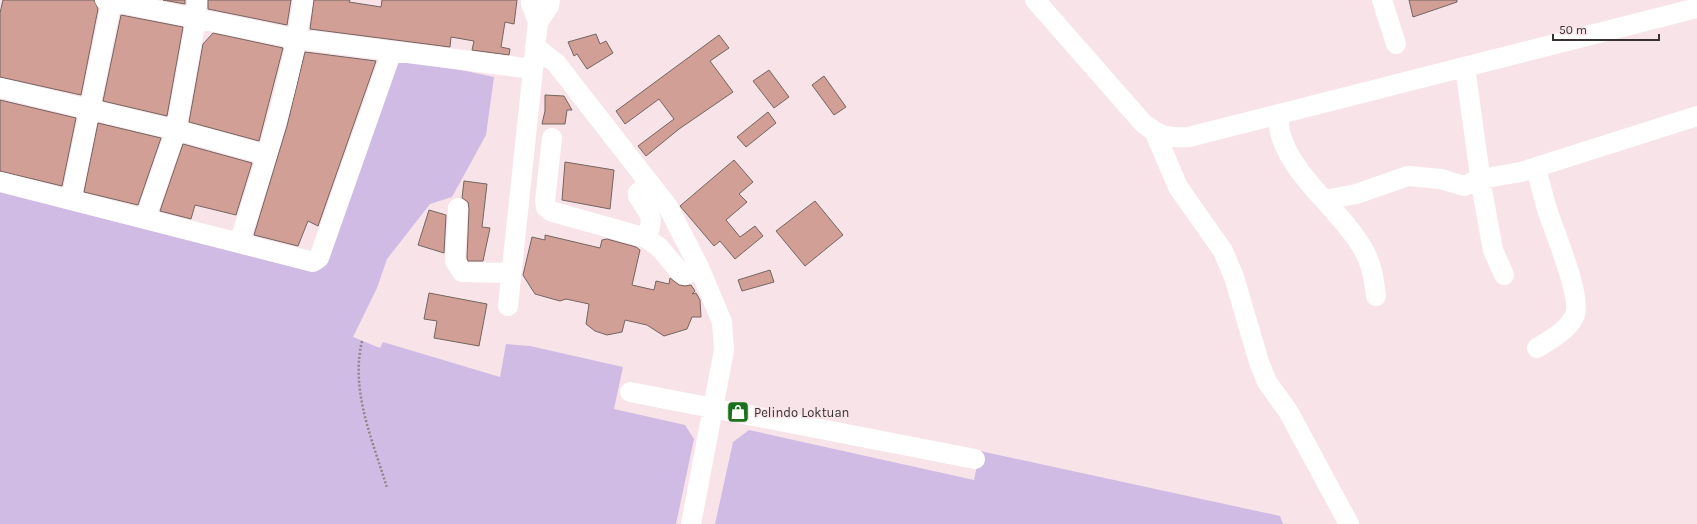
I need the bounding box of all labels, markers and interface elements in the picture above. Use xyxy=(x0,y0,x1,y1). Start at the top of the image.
scale bar xyxy=(1553,16,1659,42)
text: 50 m xyxy=(1559,23,1587,37)
shop icon: Pelindo Loktuan xyxy=(725,399,751,425)
place label: Pelindo Loktuan xyxy=(754,405,849,420)

